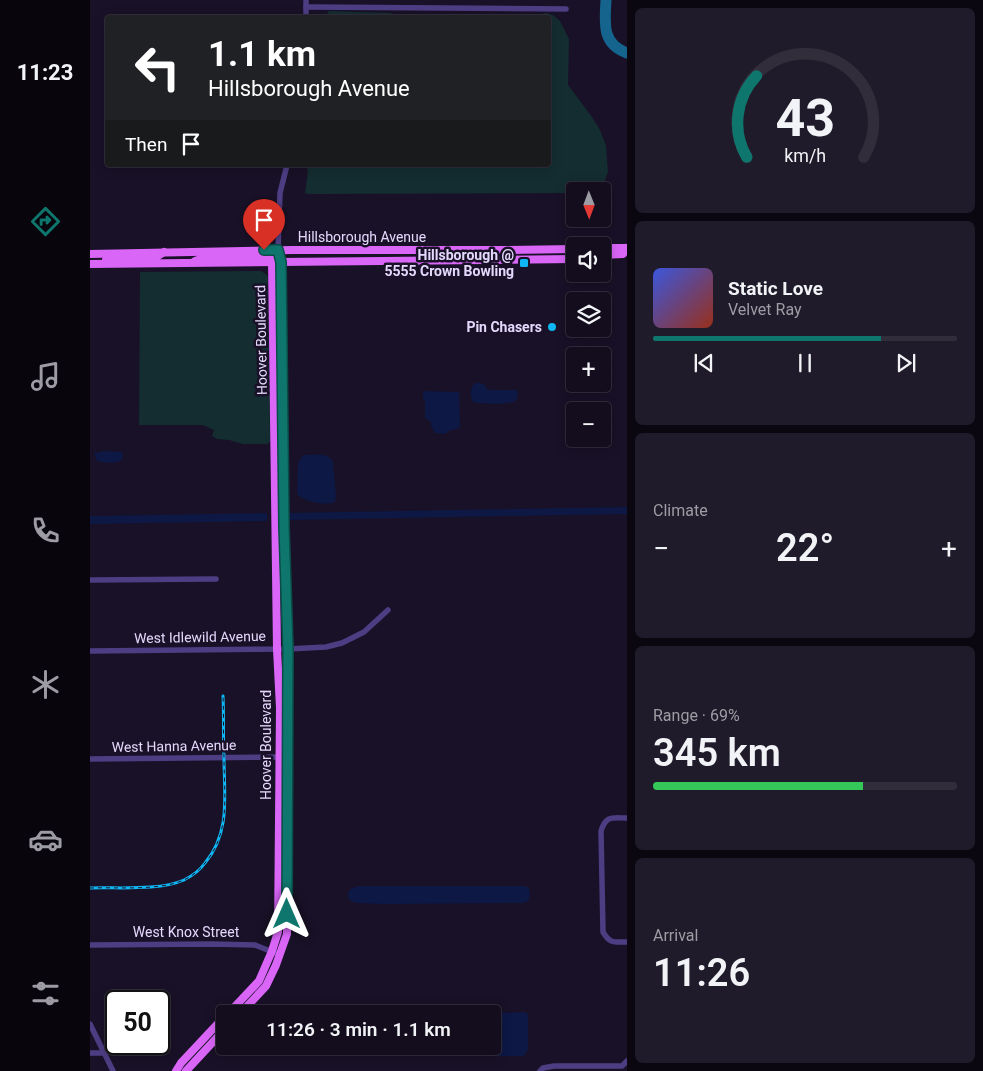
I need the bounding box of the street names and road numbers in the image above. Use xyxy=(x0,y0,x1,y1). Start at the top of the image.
street label: Hillsborough Avenue xyxy=(298,229,426,245)
street label: Hoover Boulevard xyxy=(252,285,270,395)
street label: West Idlewild Avenue xyxy=(134,628,266,646)
street label: Hoover Boulevard xyxy=(258,690,274,800)
street label: West Hanna Avenue xyxy=(111,737,237,755)
street label: West Knox Street xyxy=(133,924,240,940)

